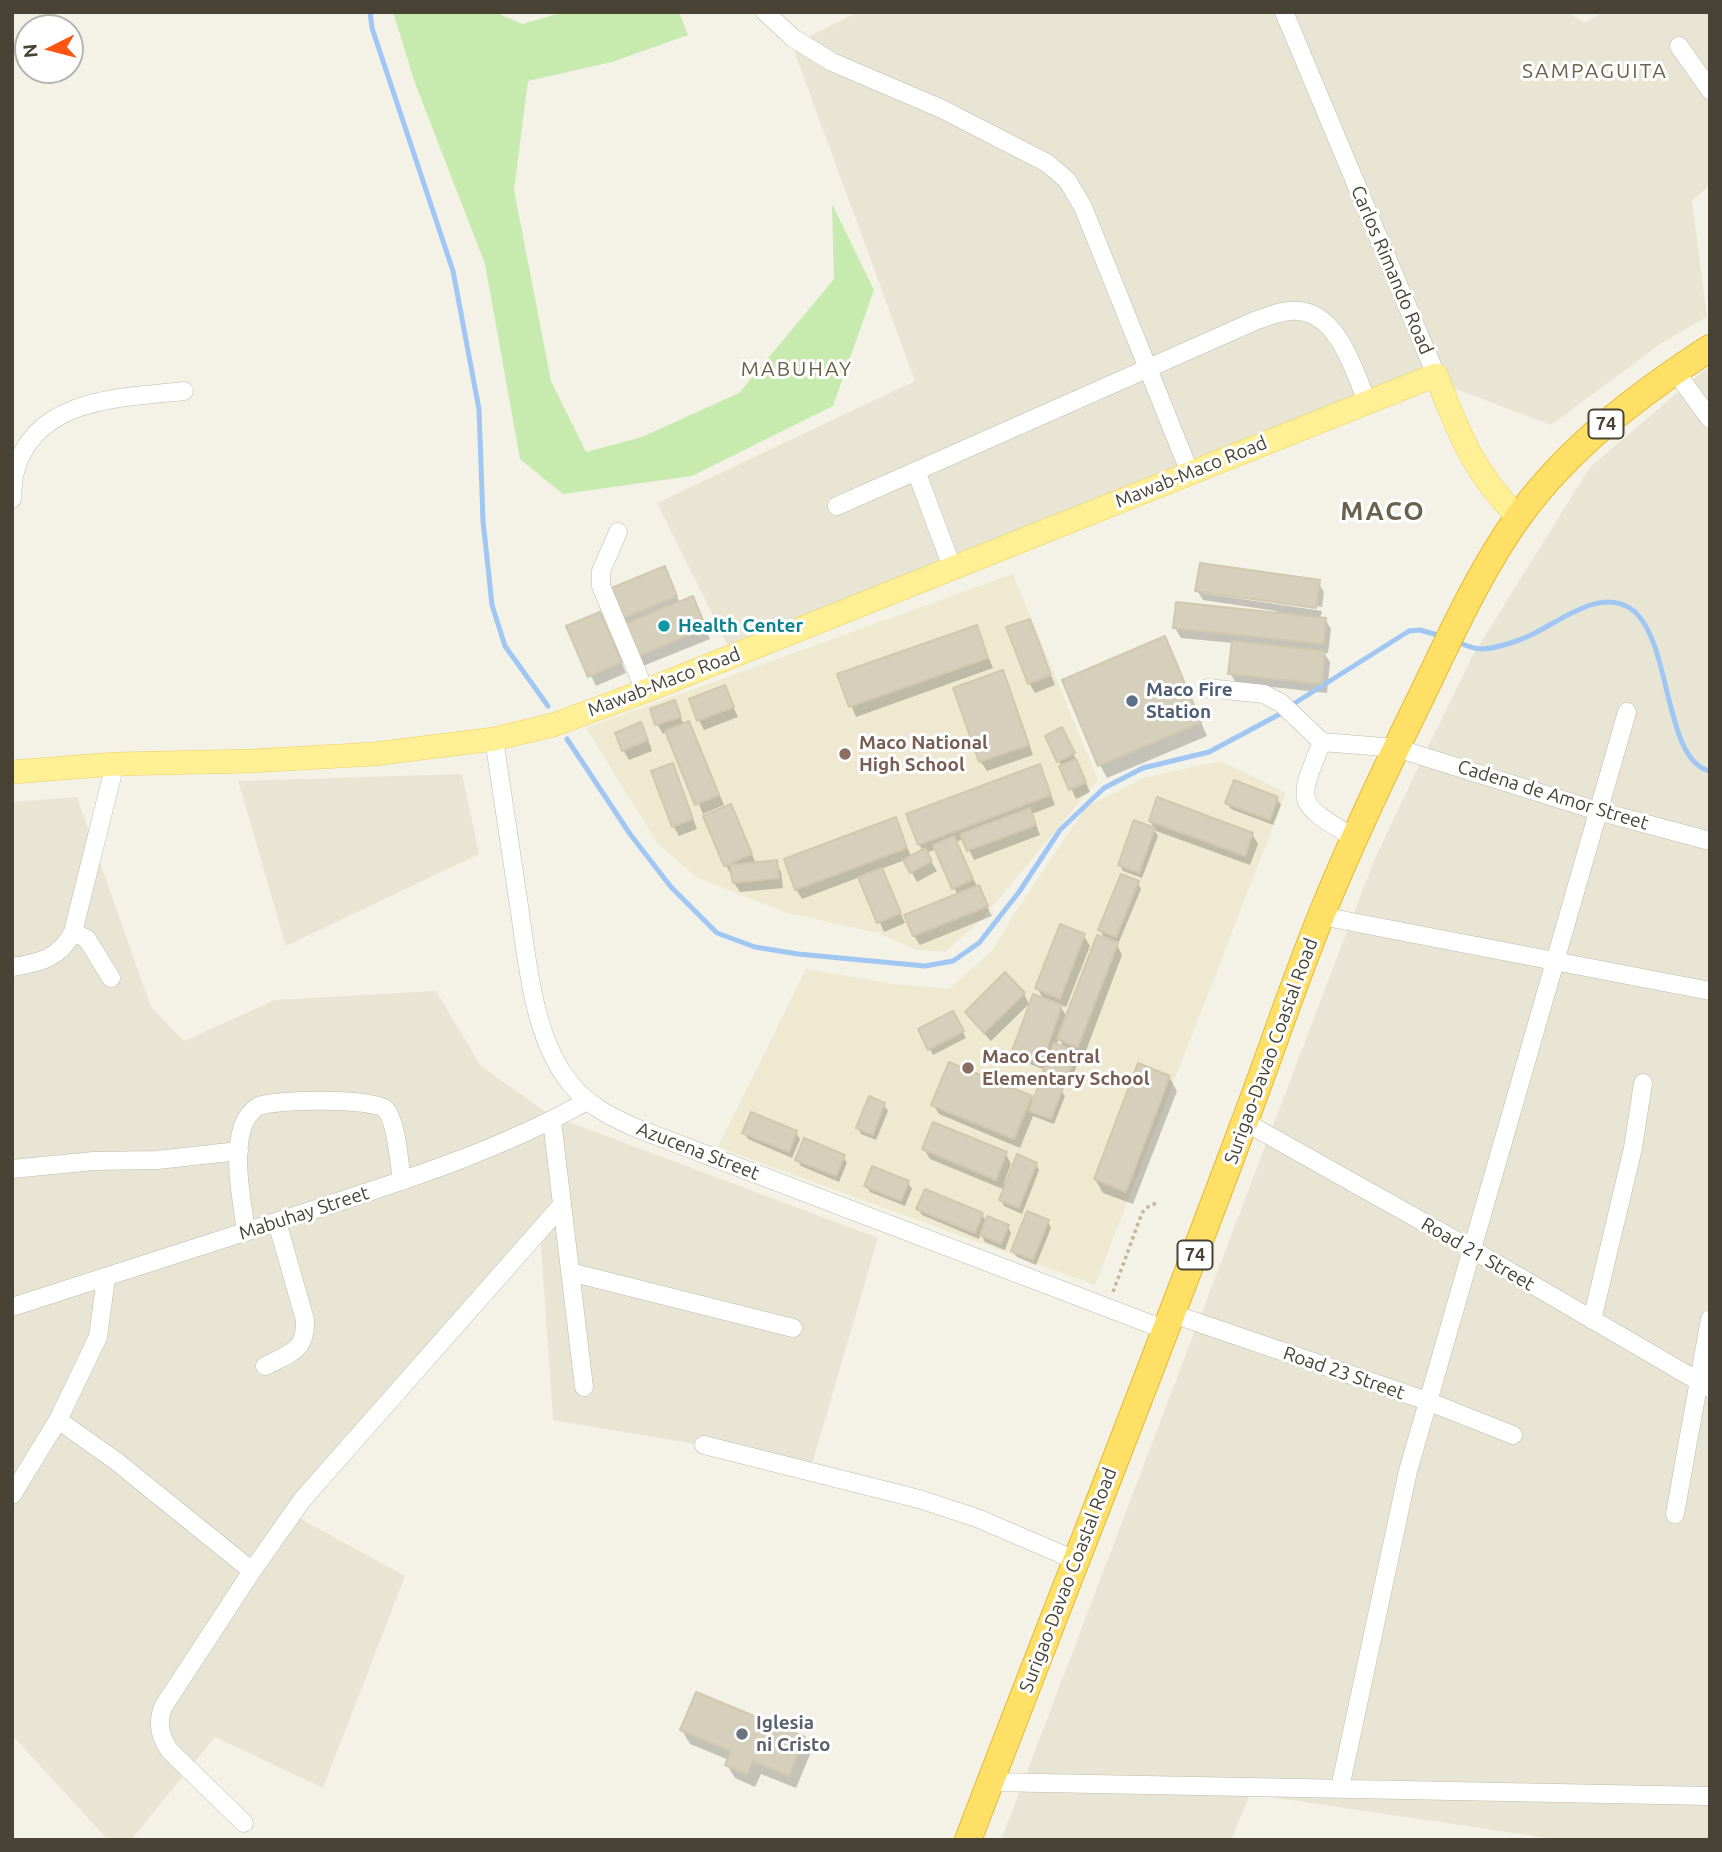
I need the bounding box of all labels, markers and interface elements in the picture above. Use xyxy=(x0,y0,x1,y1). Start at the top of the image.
north arrow xyxy=(14,14,84,84)
text: N xyxy=(18,43,42,59)
district label: SAMPAGUITA xyxy=(1523,58,1667,84)
street label: Carlos Rimando Road xyxy=(1346,182,1438,358)
district label: MABUHAY xyxy=(742,356,852,382)
road number: 74 xyxy=(1588,410,1624,438)
street label: Mawab-Maco Road xyxy=(1112,431,1270,513)
district label: MACO xyxy=(1341,495,1425,527)
place label: Health Center xyxy=(678,615,803,637)
marker: Health Center xyxy=(656,618,672,634)
street label: Mawab-Maco Road xyxy=(584,642,744,722)
place label: Maco Fire Station xyxy=(1146,679,1233,723)
marker: Maco Fire Station xyxy=(1124,693,1140,709)
place label: Maco National High School xyxy=(859,732,988,776)
marker: Maco National High School xyxy=(837,746,853,762)
street label: Cadena de Amor Street xyxy=(1455,755,1651,835)
street label: Surigao-Davao Coastal Road xyxy=(1219,935,1323,1167)
place label: Maco Central Elementary School xyxy=(982,1046,1149,1090)
marker: Maco Central Elementary School xyxy=(960,1060,976,1076)
street label: Azucena Street xyxy=(633,1117,763,1185)
street label: Mabuhay Street xyxy=(236,1181,372,1245)
street label: Road 21 Street xyxy=(1417,1212,1539,1296)
road number: 74 xyxy=(1178,1240,1212,1270)
street label: Road 23 Street xyxy=(1280,1342,1408,1404)
street label: Surigao-Davao Coastal Road xyxy=(1015,1465,1121,1695)
place label: Iglesia ni Cristo xyxy=(756,1712,830,1756)
marker: Iglesia ni Cristo xyxy=(734,1726,750,1742)

